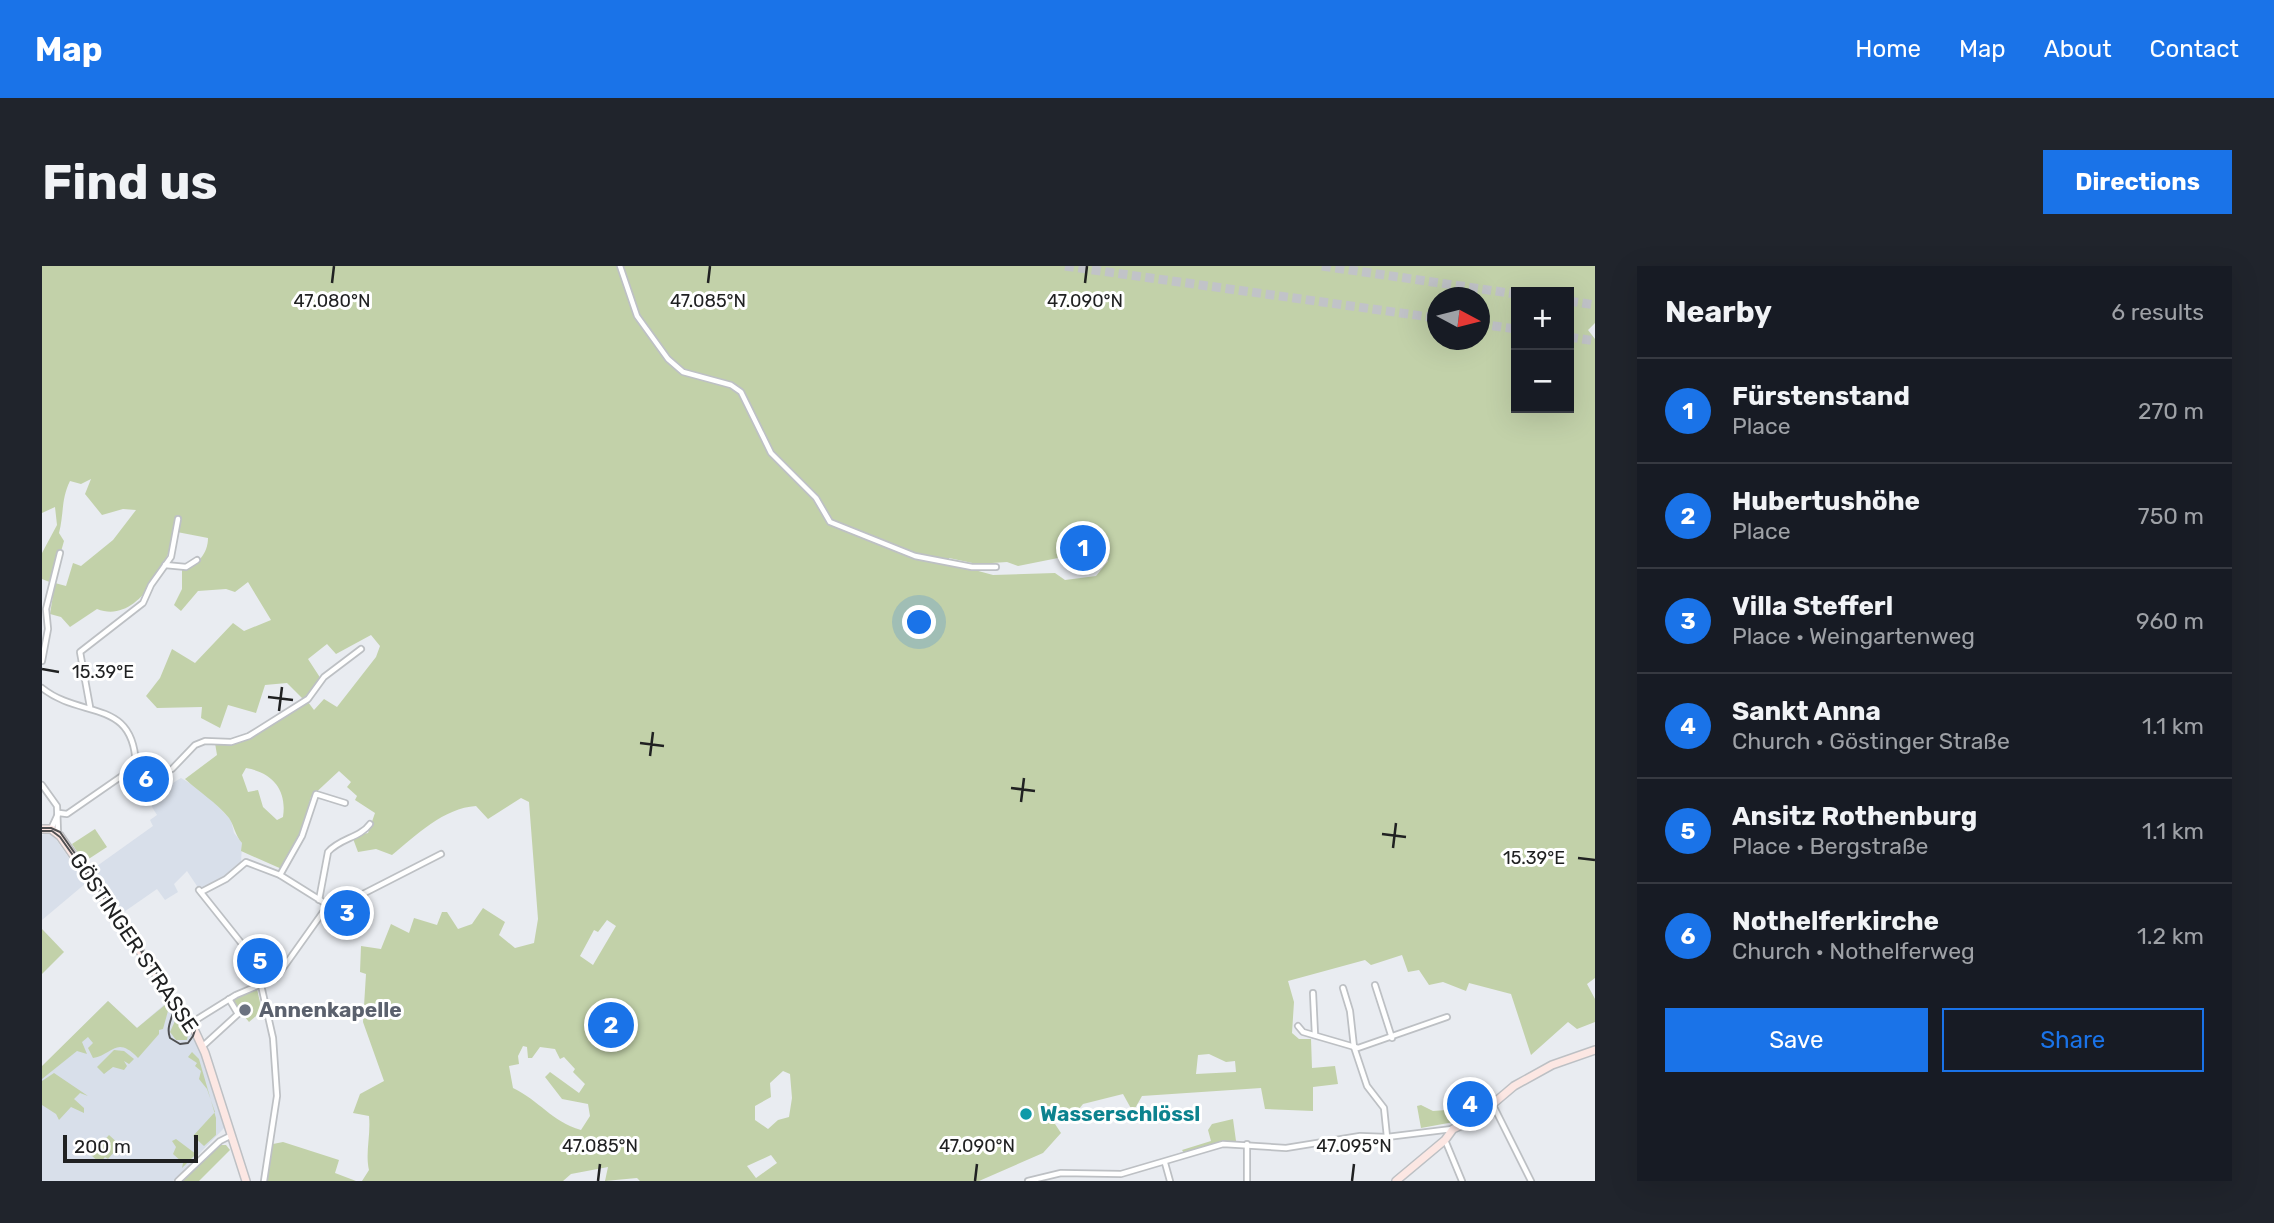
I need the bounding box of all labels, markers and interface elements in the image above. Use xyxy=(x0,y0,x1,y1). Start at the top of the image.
text: Map xyxy=(35,30,103,69)
text: Home xyxy=(1855,35,1921,63)
text: Map xyxy=(1959,35,2006,63)
text: About xyxy=(2044,35,2112,63)
text: Contact xyxy=(2150,35,2239,63)
button: Directions xyxy=(2043,150,2232,214)
text: Find us xyxy=(42,153,218,211)
north arrow xyxy=(1427,287,1490,350)
map controls xyxy=(1511,287,1574,413)
button: + xyxy=(1511,287,1574,350)
text: 47.080°N xyxy=(294,290,370,312)
text: 47.085°N xyxy=(670,290,746,312)
text: 47.090°N xyxy=(1047,290,1123,312)
text: Nearby xyxy=(1665,294,1772,330)
text: 6 results xyxy=(2111,298,2204,326)
button: − xyxy=(1511,350,1574,413)
text: Fürstenstand xyxy=(1732,381,1910,412)
text: 1 xyxy=(1682,397,1694,425)
text: 270 m xyxy=(2138,397,2204,425)
text: Place xyxy=(1732,412,1791,440)
text: Hubertushöhe xyxy=(1732,486,1920,517)
text: 2 xyxy=(1681,502,1695,530)
text: 750 m xyxy=(2138,502,2204,530)
text: Place xyxy=(1732,517,1791,545)
pin: 1 xyxy=(1060,522,1106,574)
text: Villa Stefferl xyxy=(1732,591,1893,622)
your location xyxy=(902,605,936,639)
text: 3 xyxy=(1680,607,1696,635)
text: 960 m xyxy=(2136,607,2204,635)
text: Place · Weingartenweg xyxy=(1732,622,1975,650)
text: 15.39°E xyxy=(72,661,134,683)
text: Sankt Anna xyxy=(1732,696,1881,727)
text: 4 xyxy=(1680,712,1696,740)
text: 1.1 km xyxy=(2142,712,2204,740)
text: Church · Göstinger Straße xyxy=(1732,727,2010,755)
pin: 6 xyxy=(123,753,169,805)
text: Ansitz Rothenburg xyxy=(1732,801,1977,832)
text: 5 xyxy=(1681,817,1695,845)
text: 1.1 km xyxy=(2142,817,2204,845)
text: Place · Bergstraße xyxy=(1732,832,1928,860)
text: 15.39°E xyxy=(1503,847,1565,869)
street label: GÖSTINGER STRASSE xyxy=(65,848,204,1037)
pin: 3 xyxy=(324,887,370,939)
text: Nothelferkirche xyxy=(1732,906,1939,937)
text: 6 xyxy=(1681,922,1695,950)
text: 1.2 km xyxy=(2137,922,2204,950)
pin: 5 xyxy=(237,935,283,987)
text: Church · Nothelferweg xyxy=(1732,937,1975,965)
place label: Annenkapelle xyxy=(259,997,402,1022)
pin: 2 xyxy=(588,999,634,1051)
marker: Annenkapelle xyxy=(237,1002,253,1018)
button: Save xyxy=(1665,1008,1928,1072)
button: Share xyxy=(1942,1008,2204,1072)
pin: 4 xyxy=(1447,1078,1493,1130)
place label: Wasserschlössl xyxy=(1040,1101,1200,1126)
marker: Wasserschlössl xyxy=(1018,1106,1034,1122)
scale bar xyxy=(63,1132,198,1164)
text: 200 m xyxy=(74,1135,131,1158)
text: 47.085°N xyxy=(562,1135,638,1157)
text: 47.090°N xyxy=(939,1135,1015,1157)
text: 47.095°N xyxy=(1316,1135,1392,1157)

